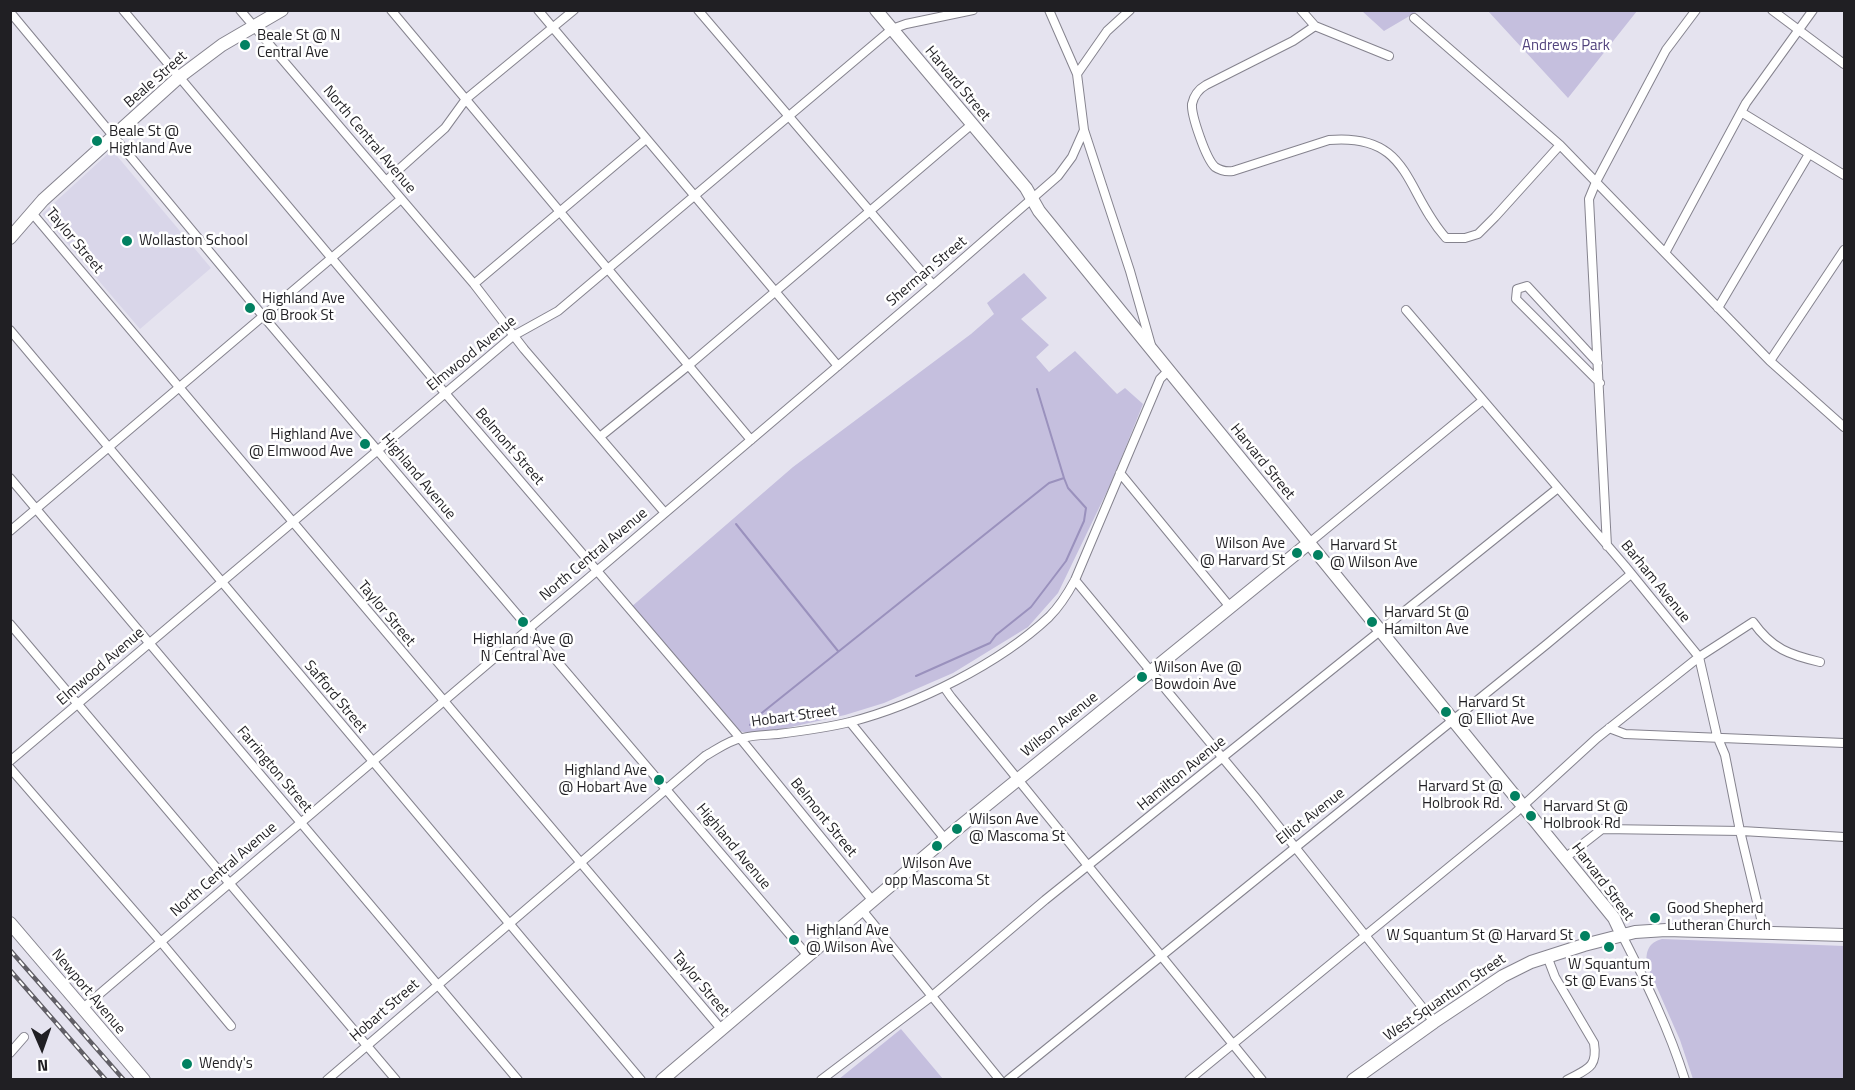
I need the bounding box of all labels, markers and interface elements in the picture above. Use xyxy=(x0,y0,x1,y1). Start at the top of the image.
place label: Beale St @ N Central Ave xyxy=(257,27,340,62)
park label: Andrews Park xyxy=(1522,37,1610,55)
marker: Beale St @ N Central Ave xyxy=(238,38,252,52)
street label: Harvard Street xyxy=(920,43,994,125)
street label: Beale Street xyxy=(121,48,191,112)
street label: North Central Avenue xyxy=(319,82,419,198)
place label: Beale St @ Highland Ave xyxy=(109,123,192,158)
marker: Beale St @ Highland Ave xyxy=(90,134,104,148)
street label: Taylor Street xyxy=(41,205,107,277)
place label: Wollaston School xyxy=(139,232,248,250)
street label: Sherman Street xyxy=(883,233,971,311)
marker: Wollaston School xyxy=(120,234,134,248)
place label: Highland Ave @ Brook St xyxy=(262,290,345,325)
marker: Highland Ave @ Brook St xyxy=(243,301,257,315)
street label: Elmwood Avenue xyxy=(424,313,520,395)
street label: Belmont Street xyxy=(471,405,547,489)
street label: Harvard Street xyxy=(1226,420,1298,504)
place label: Highland Ave @ Elmwood Ave xyxy=(249,426,353,461)
street label: Highland Avenue xyxy=(377,430,459,524)
marker: Highland Ave @ Elmwood Ave xyxy=(358,437,372,451)
street label: North Central Avenue xyxy=(536,505,652,605)
place label: Wilson Ave @ Harvard St xyxy=(1200,535,1285,570)
place label: Harvard St @ Wilson Ave xyxy=(1330,537,1418,572)
street label: Barham Avenue xyxy=(1616,537,1694,627)
marker: Wilson Ave @ Harvard St xyxy=(1290,546,1304,560)
marker: Harvard St @ Wilson Ave xyxy=(1311,548,1325,562)
street label: Taylor Street xyxy=(353,578,419,650)
place label: Harvard St @ Hamilton Ave xyxy=(1384,604,1469,639)
marker: Highland Ave @ N Central Ave xyxy=(516,615,530,629)
marker: Harvard St @ Hamilton Ave xyxy=(1365,615,1379,629)
street label: Elmwood Avenue xyxy=(54,624,148,710)
place label: Highland Ave @ N Central Ave xyxy=(473,631,573,666)
street label: Safford Street xyxy=(300,657,370,737)
place label: Wilson Ave @ Bowdoin Ave xyxy=(1154,659,1242,694)
marker: Wilson Ave @ Bowdoin Ave xyxy=(1135,670,1149,684)
street label: Wilson Avenue xyxy=(1018,689,1102,761)
place label: Harvard St @ Elliot Ave xyxy=(1458,694,1534,729)
street label: Hobart Street xyxy=(750,702,838,732)
marker: Harvard St @ Elliot Ave xyxy=(1439,705,1453,719)
street label: Farrington Street xyxy=(233,723,315,817)
street label: Hamilton Avenue xyxy=(1134,733,1230,815)
place label: Highland Ave @ Hobart Ave xyxy=(559,762,647,797)
marker: Highland Ave @ Hobart Ave xyxy=(652,773,666,787)
street label: Belmont Street xyxy=(786,775,860,861)
place label: Harvard St @ Holbrook Rd. xyxy=(1418,778,1503,813)
street label: Elliot Avenue xyxy=(1273,785,1349,849)
marker: Harvard St @ Holbrook Rd. xyxy=(1508,789,1522,803)
place label: Harvard St @ Holbrook Rd xyxy=(1543,798,1628,833)
street label: Highland Avenue xyxy=(692,800,774,894)
marker: Harvard St @ Holbrook Rd xyxy=(1524,809,1538,823)
place label: Wilson Ave @ Mascoma St xyxy=(969,811,1065,846)
street label: North Central Avenue xyxy=(167,819,281,921)
marker: Wilson Ave @ Mascoma St xyxy=(950,822,964,836)
marker: Wilson Ave opp Mascoma St xyxy=(930,839,944,853)
street label: Harvard Street xyxy=(1567,840,1637,924)
place label: Wilson Ave opp Mascoma St xyxy=(884,855,990,890)
place label: Good Shepherd Lutheran Church xyxy=(1667,900,1771,935)
marker: Good Shepherd Lutheran Church xyxy=(1648,911,1662,925)
place label: Highland Ave @ Wilson Ave xyxy=(806,922,894,957)
place label: W Squantum St @ Harvard St xyxy=(1386,927,1573,945)
marker: W Squantum St @ Harvard St xyxy=(1578,929,1592,943)
marker: Highland Ave @ Wilson Ave xyxy=(787,933,801,947)
marker: W Squantum St @ Evans St xyxy=(1602,940,1616,954)
street label: Newport Avenue xyxy=(47,946,129,1038)
street label: Taylor Street xyxy=(667,948,733,1020)
street label: West Squantum Street xyxy=(1381,950,1509,1046)
place label: W Squantum St @ Evans St xyxy=(1565,956,1653,991)
street label: Hobart Street xyxy=(347,976,423,1046)
north arrow xyxy=(12,1018,72,1078)
text: N xyxy=(37,1054,49,1078)
place label: Wendy's xyxy=(199,1055,253,1073)
marker: Wendy's xyxy=(180,1057,194,1071)

